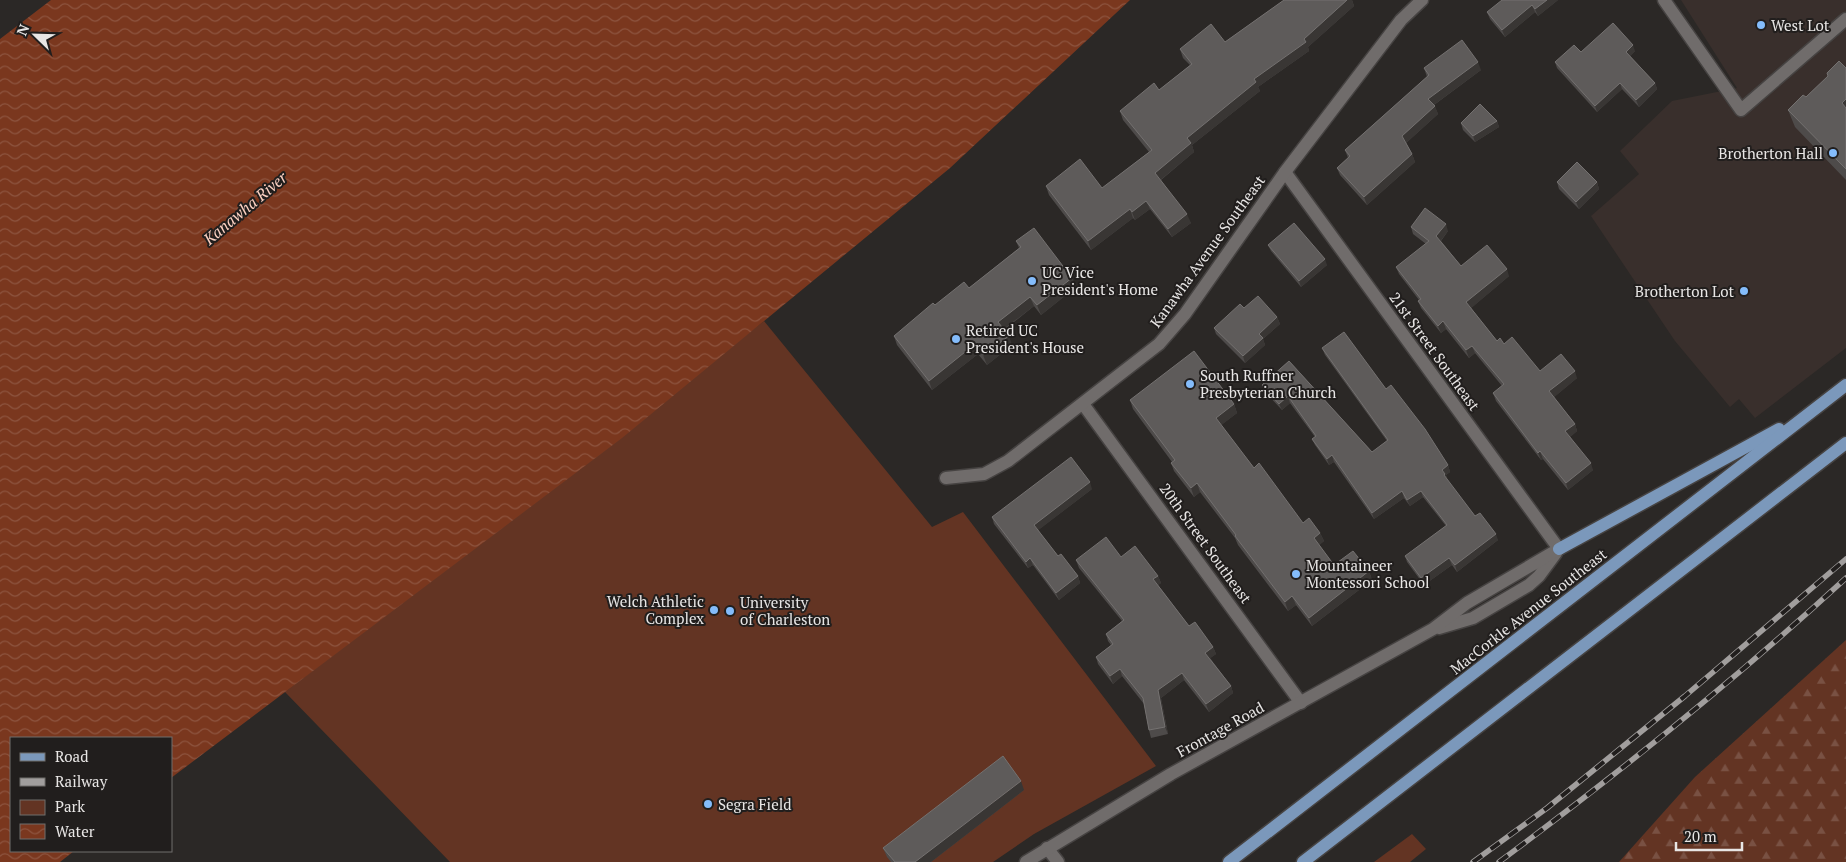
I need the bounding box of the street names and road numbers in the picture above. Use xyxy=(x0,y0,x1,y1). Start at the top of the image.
street label: Kanawha Avenue Southeast xyxy=(1145,170,1269,331)
street label: 21st Street Southeast xyxy=(1385,288,1485,415)
street label: 20th Street Southeast xyxy=(1156,479,1257,608)
street label: MacCorkle Avenue Southeast xyxy=(1446,543,1611,678)
street label: Frontage Road xyxy=(1173,697,1267,761)

